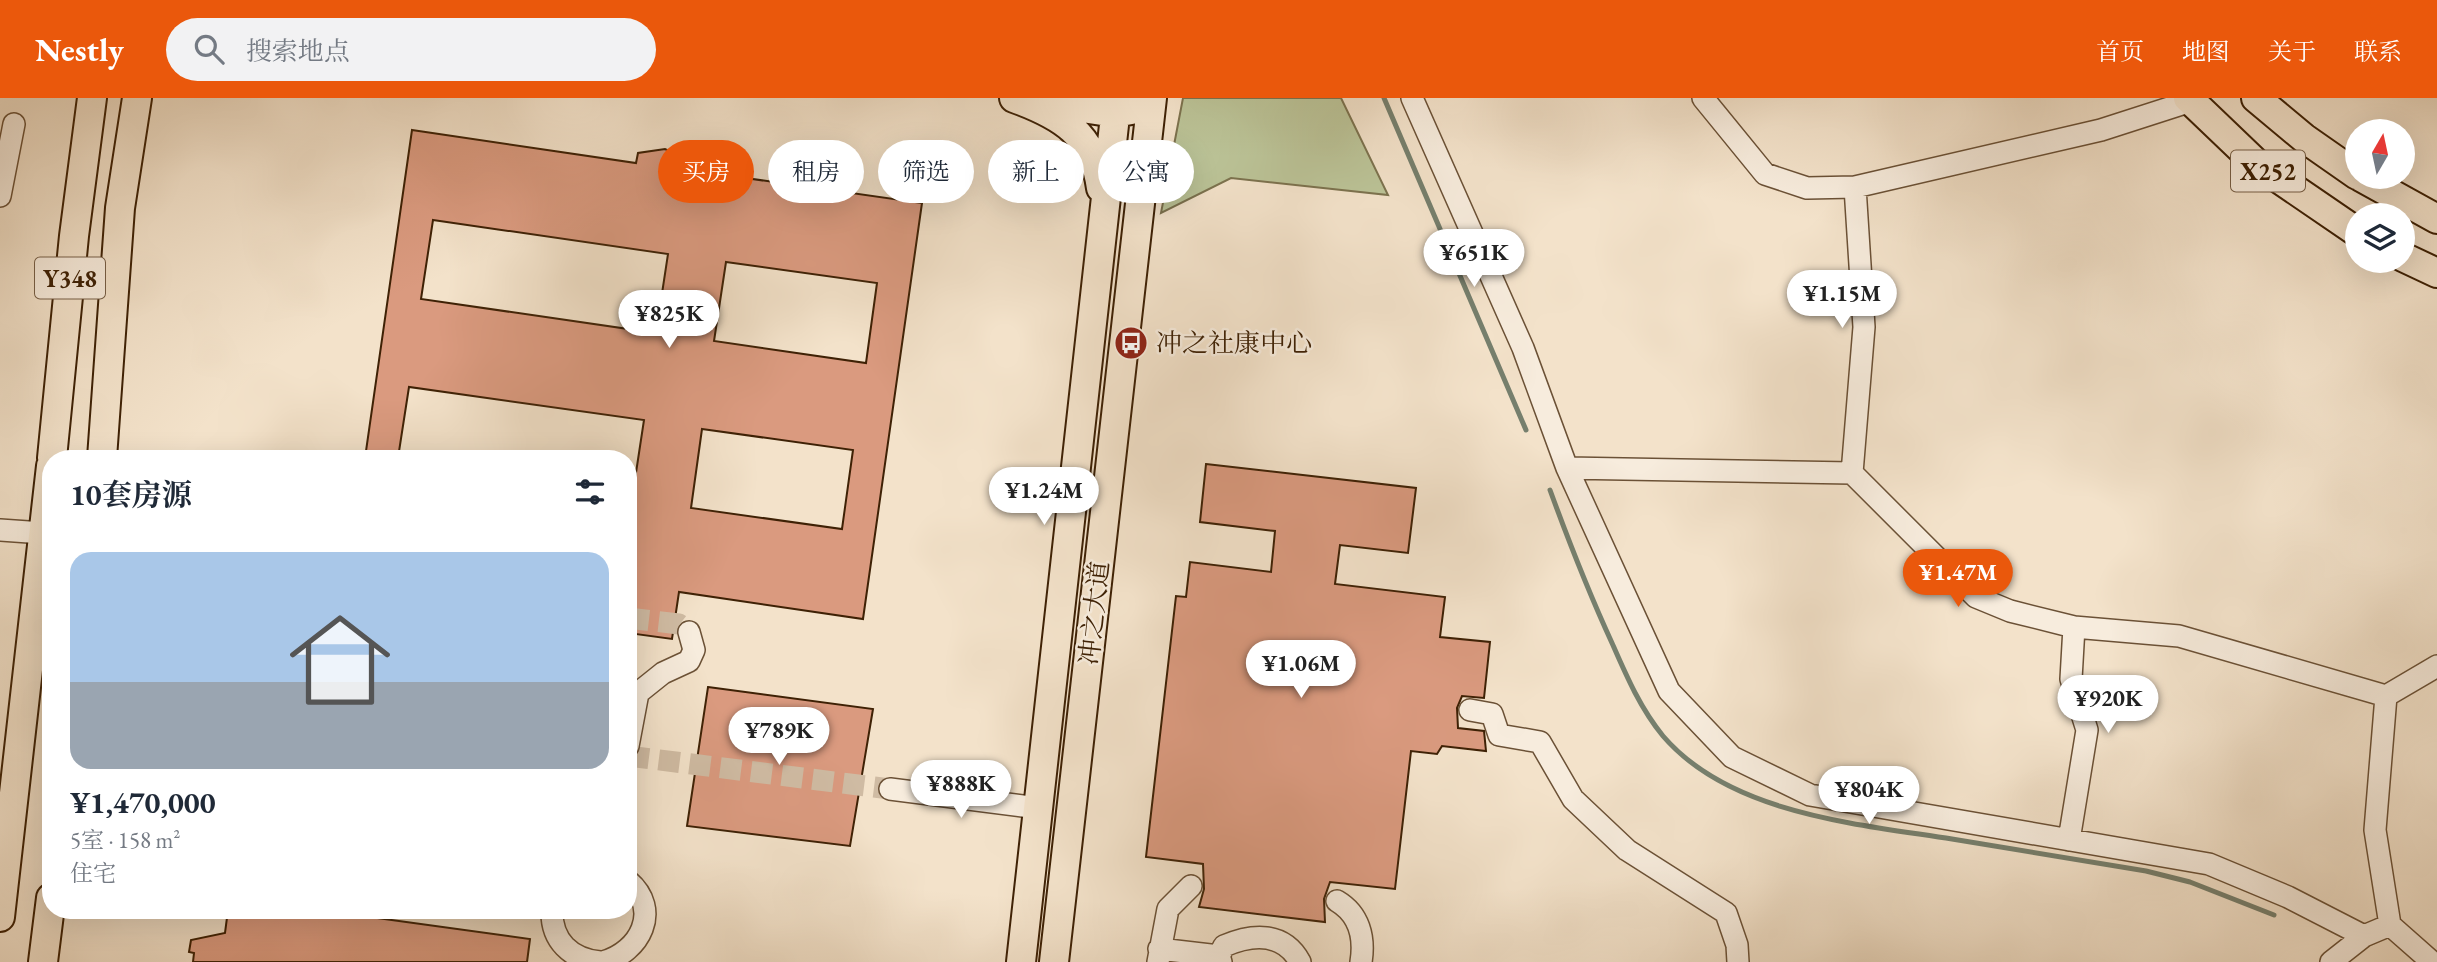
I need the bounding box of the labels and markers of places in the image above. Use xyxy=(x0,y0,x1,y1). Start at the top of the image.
pin: ¥651K xyxy=(1425,230,1523,289)
pin: ¥1.15M xyxy=(1785,271,1899,330)
pin: ¥825K xyxy=(620,290,718,350)
bus stop icon: 冲之社康中心 xyxy=(1112,324,1150,362)
place label: 冲之社康中心 xyxy=(1156,326,1312,360)
pin: ¥1.24M xyxy=(987,468,1101,527)
pin: ¥1.47M xyxy=(1901,550,2015,609)
pin: ¥1.06M xyxy=(1244,640,1358,700)
pin: ¥920K xyxy=(2059,676,2157,735)
pin: ¥789K xyxy=(730,708,828,767)
pin: ¥888K xyxy=(912,760,1010,820)
pin: ¥804K xyxy=(1820,766,1918,826)

